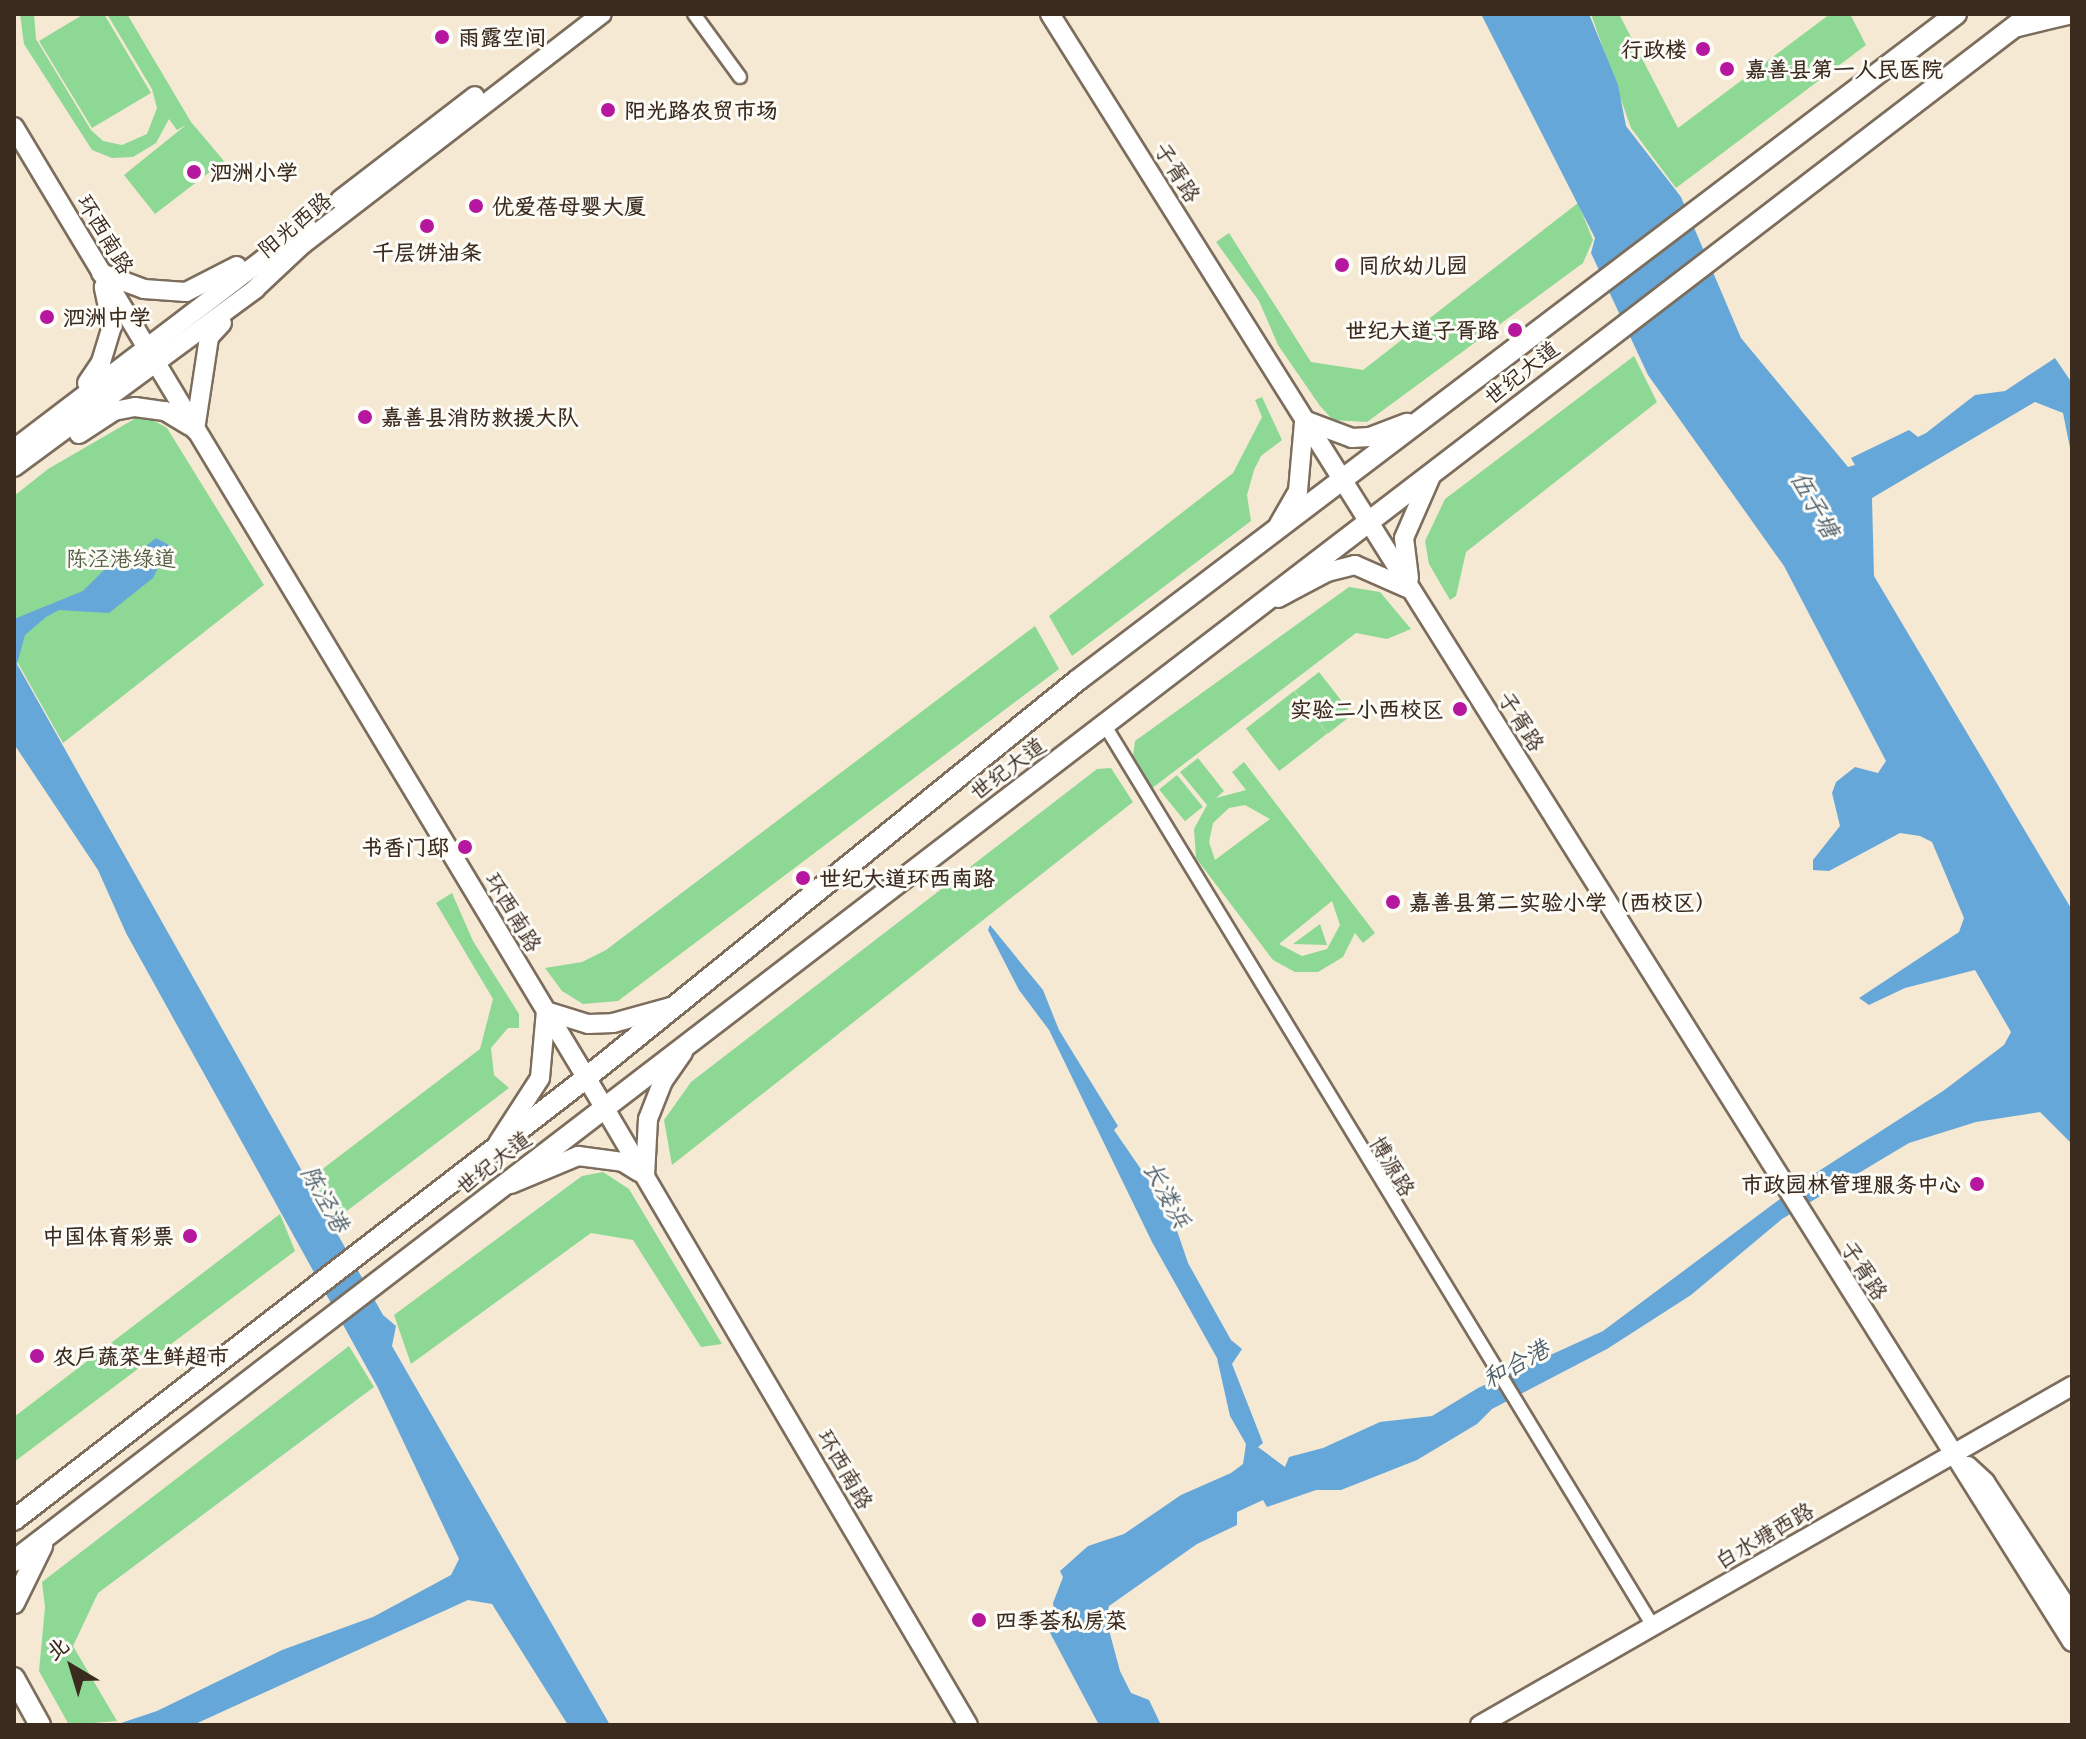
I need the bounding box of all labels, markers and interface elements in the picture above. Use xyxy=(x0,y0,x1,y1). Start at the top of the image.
place label: 雨露空间 xyxy=(458,24,546,50)
marker: 雨露空间 xyxy=(433,28,451,46)
place label: 行政楼 xyxy=(1621,36,1687,62)
marker: 行政楼 xyxy=(1694,40,1712,58)
place label: 嘉善县第一人民医院 xyxy=(1745,56,1943,82)
marker: 嘉善县第一人民医院 xyxy=(1716,58,1738,80)
place label: 阳光路农贸市场 xyxy=(624,97,778,123)
marker: 阳光路农贸市场 xyxy=(599,101,617,119)
street label: 子胥路 xyxy=(1149,137,1207,207)
place label: 泗洲小学 xyxy=(210,159,298,185)
marker: 泗洲小学 xyxy=(185,163,203,181)
street label: 阳光西路 xyxy=(252,186,336,262)
street label: 环西南路 xyxy=(72,189,140,279)
place label: 优爱蓓母婴大厦 xyxy=(492,193,646,219)
marker: 优爱蓓母婴大厦 xyxy=(467,197,485,215)
marker: 千层饼油条 xyxy=(418,217,436,235)
place label: 千层饼油条 xyxy=(372,239,482,265)
place label: 同欣幼儿园 xyxy=(1358,252,1468,278)
marker: 同欣幼儿园 xyxy=(1333,256,1351,274)
place label: 泗洲中学 xyxy=(63,304,151,330)
marker: 泗洲中学 xyxy=(38,308,56,326)
place label: 世纪大道子胥路 xyxy=(1345,317,1499,343)
marker: 世纪大道子胥路 xyxy=(1506,321,1524,339)
street label: 世纪大道 xyxy=(1478,335,1564,409)
place label: 嘉善县消防救援大队 xyxy=(381,404,579,430)
marker: 嘉善县消防救援大队 xyxy=(356,408,374,426)
water label: 伍子塘 xyxy=(1786,466,1846,542)
park label: 陈泾港绿道 xyxy=(66,545,176,571)
street label: 子胥路 xyxy=(1493,686,1551,756)
place label: 实验二小西校区 xyxy=(1290,696,1444,722)
marker: 实验二小西校区 xyxy=(1451,700,1469,718)
street label: 世纪大道 xyxy=(964,731,1050,805)
place label: 书香门邸 xyxy=(361,834,449,860)
marker: 书香门邸 xyxy=(456,838,474,856)
place label: 世纪大道环西南路 xyxy=(819,865,995,891)
street label: 环西南路 xyxy=(480,867,548,957)
marker: 世纪大道环西南路 xyxy=(794,869,812,887)
place label: 嘉善县第二实验小学（西校区） xyxy=(1409,889,1717,915)
marker: 嘉善县第二实验小学（西校区） xyxy=(1384,893,1402,911)
street label: 世纪大道 xyxy=(450,1125,536,1199)
street label: 博源路 xyxy=(1365,1131,1421,1201)
water label: 长溇浜 xyxy=(1138,1155,1198,1233)
water label: 陈泾港 xyxy=(296,1160,356,1236)
place label: 市政园林管理服务中心 xyxy=(1741,1171,1961,1197)
marker: 市政园林管理服务中心 xyxy=(1968,1175,1986,1193)
place label: 中国体育彩票 xyxy=(42,1223,174,1249)
marker: 中国体育彩票 xyxy=(181,1227,199,1245)
street label: 子胥路 xyxy=(1836,1235,1894,1305)
water label: 和合港 xyxy=(1477,1333,1553,1393)
place label: 农户蔬菜生鲜超市 xyxy=(53,1343,229,1369)
marker: 农户蔬菜生鲜超市 xyxy=(28,1347,46,1365)
street label: 环西南路 xyxy=(813,1424,879,1514)
street label: 白水塘西路 xyxy=(1710,1496,1818,1574)
place label: 四季荟私房菜 xyxy=(995,1607,1127,1633)
marker: 四季荟私房菜 xyxy=(970,1611,988,1629)
north arrow xyxy=(32,1627,112,1707)
text: 北 xyxy=(39,1629,75,1666)

